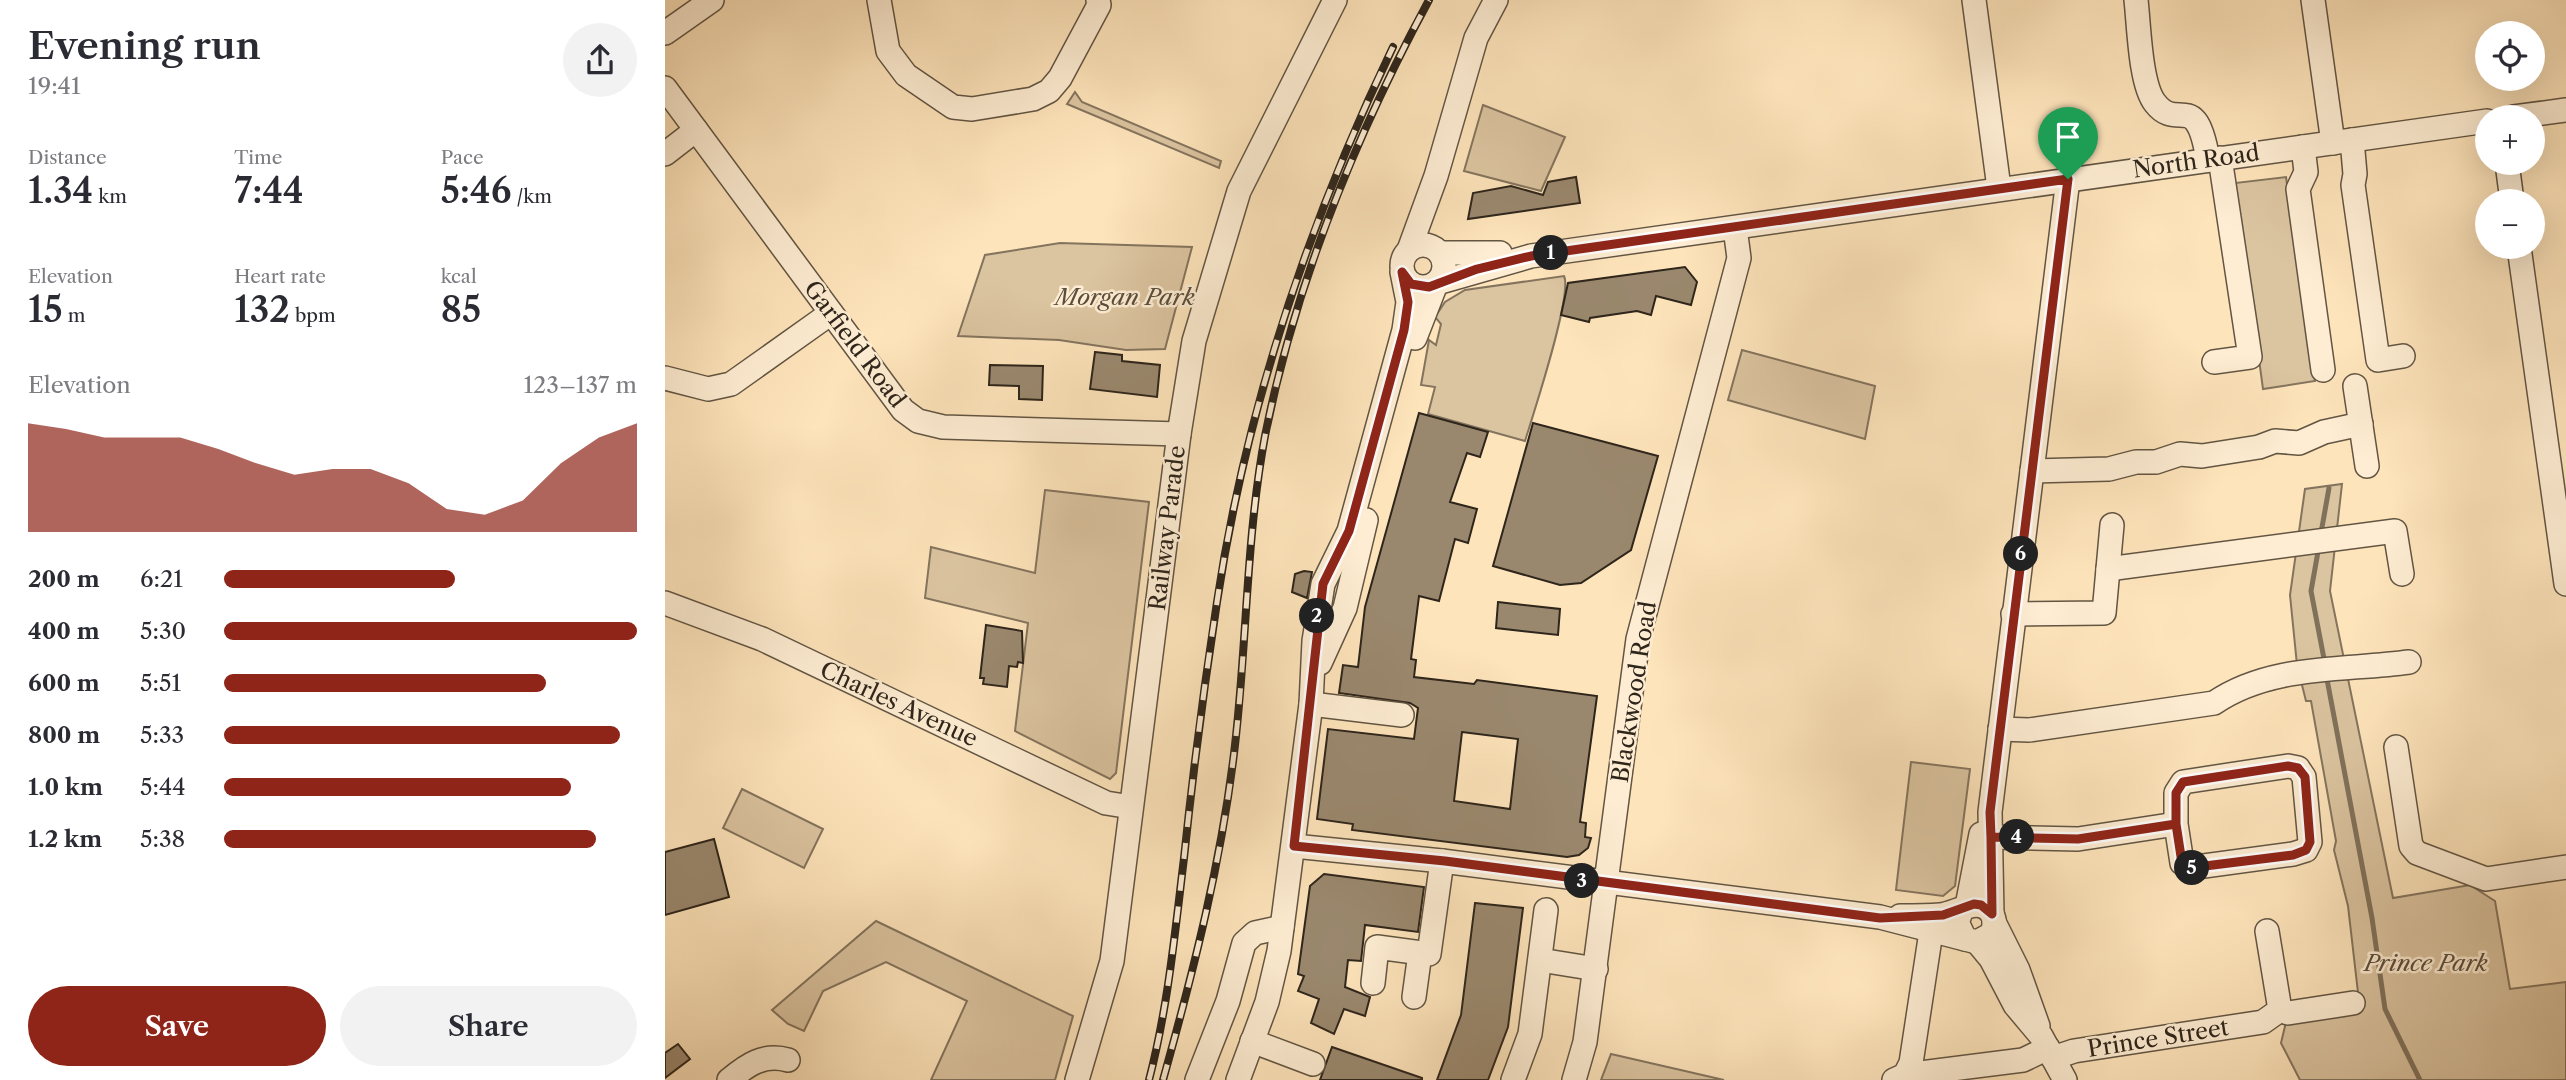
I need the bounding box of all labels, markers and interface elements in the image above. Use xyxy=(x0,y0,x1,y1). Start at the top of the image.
map controls xyxy=(2475,21,2545,259)
button: locate xyxy=(2475,21,2545,91)
text: Evening run xyxy=(28,22,261,69)
button: share xyxy=(563,23,637,97)
text: 19:41 xyxy=(28,72,81,100)
button: + xyxy=(2475,105,2545,175)
pin xyxy=(2038,107,2098,179)
icon: arrive xyxy=(2049,118,2087,156)
street label: North Road xyxy=(2131,138,2261,184)
text: Distance xyxy=(28,146,107,169)
text: Time xyxy=(234,146,282,169)
text: Pace xyxy=(441,146,484,169)
text: 1.34 xyxy=(28,169,93,212)
text: 7:44 xyxy=(234,169,304,212)
text: 5:46 xyxy=(441,169,511,212)
text: km xyxy=(93,185,127,208)
text: /km xyxy=(511,185,552,208)
button: − xyxy=(2475,189,2545,259)
pin: 1 xyxy=(1533,236,1568,270)
text: 1 xyxy=(1546,241,1555,264)
text: Elevation xyxy=(28,265,113,288)
text: Heart rate xyxy=(234,265,326,288)
text: kcal xyxy=(441,265,477,288)
street label: Garfield Road xyxy=(798,275,912,413)
park label: Morgan Park xyxy=(1052,283,1195,311)
text: 15 xyxy=(28,288,63,331)
text: 132 xyxy=(234,288,290,331)
text: 85 xyxy=(441,288,481,331)
text: m xyxy=(63,304,85,327)
text: bpm xyxy=(290,304,336,327)
text: Elevation xyxy=(28,371,131,399)
text: 123–137 m xyxy=(523,371,637,399)
street label: Railway Parade xyxy=(1143,444,1191,612)
pin: 6 xyxy=(2003,536,2039,572)
text: 6 xyxy=(2015,542,2026,565)
text: 200 m xyxy=(28,565,100,593)
text: 6:21 xyxy=(140,565,183,593)
pin: 2 xyxy=(1299,598,1335,634)
street label: Blackwood Road xyxy=(1606,599,1662,785)
text: 2 xyxy=(1311,604,1322,627)
text: 400 m xyxy=(28,617,100,645)
text: 5:30 xyxy=(140,617,186,645)
street label: Charles Avenue xyxy=(816,655,982,753)
text: 600 m xyxy=(28,669,100,697)
text: 5:51 xyxy=(140,669,181,697)
text: 800 m xyxy=(28,721,100,749)
text: 5:33 xyxy=(140,721,184,749)
text: 1.0 km xyxy=(28,773,103,801)
text: 5:44 xyxy=(140,773,186,801)
pin: 4 xyxy=(1999,820,2035,854)
text: 1.2 km xyxy=(28,825,102,853)
text: 5:38 xyxy=(140,825,185,853)
text: 4 xyxy=(2011,825,2022,848)
pin: 5 xyxy=(2175,850,2209,886)
text: 5 xyxy=(2186,856,2197,879)
pin: 3 xyxy=(1565,864,1599,898)
text: 3 xyxy=(1576,869,1587,892)
park label: Prince Park xyxy=(2362,949,2488,977)
button: Save xyxy=(28,986,326,1066)
button: Share xyxy=(340,986,637,1066)
street label: Prince Street xyxy=(2085,1013,2231,1063)

